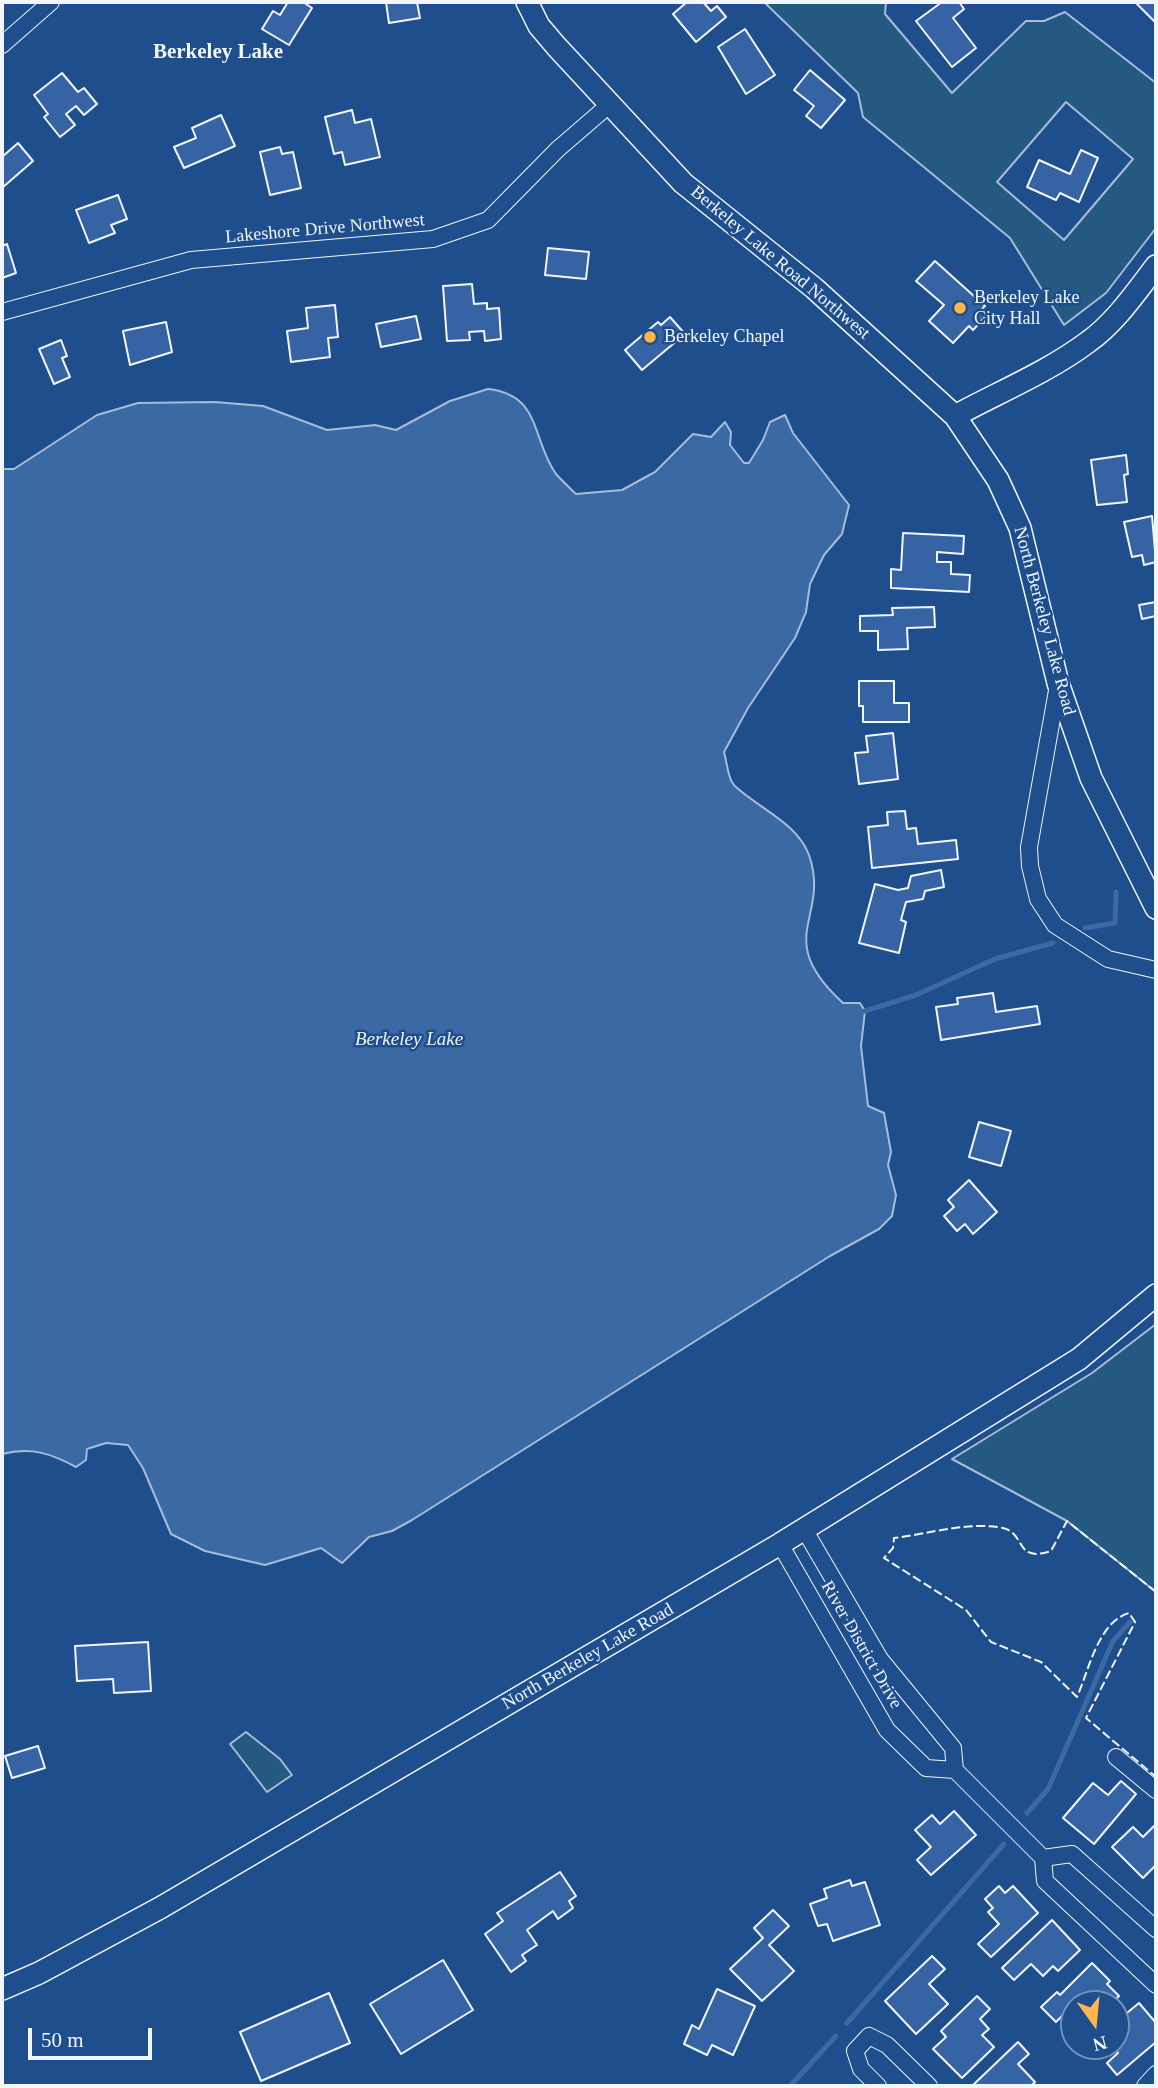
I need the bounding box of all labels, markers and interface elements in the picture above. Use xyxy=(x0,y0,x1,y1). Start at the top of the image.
district label: Berkeley Lake xyxy=(153,40,283,66)
street label: Berkeley Lake Road Northwest xyxy=(686,182,874,344)
street label: Lakeshore Drive Northwest xyxy=(224,210,426,248)
place label: Berkeley Lake City Hall xyxy=(974,287,1079,330)
marker: Berkeley Lake City Hall xyxy=(952,300,968,316)
place label: Berkeley Chapel xyxy=(664,326,784,348)
marker: Berkeley Chapel xyxy=(642,329,658,345)
street label: North Berkeley Lake Road xyxy=(1008,524,1080,718)
water label: Berkeley Lake xyxy=(355,1029,463,1051)
street label: River District Drive xyxy=(816,1577,906,1713)
street label: North Berkeley Lake Road xyxy=(498,1599,678,1715)
north arrow xyxy=(1060,1990,1130,2060)
scale bar xyxy=(32,2014,156,2058)
text: 50 m xyxy=(41,2028,84,2052)
text: N xyxy=(1091,2032,1109,2056)

